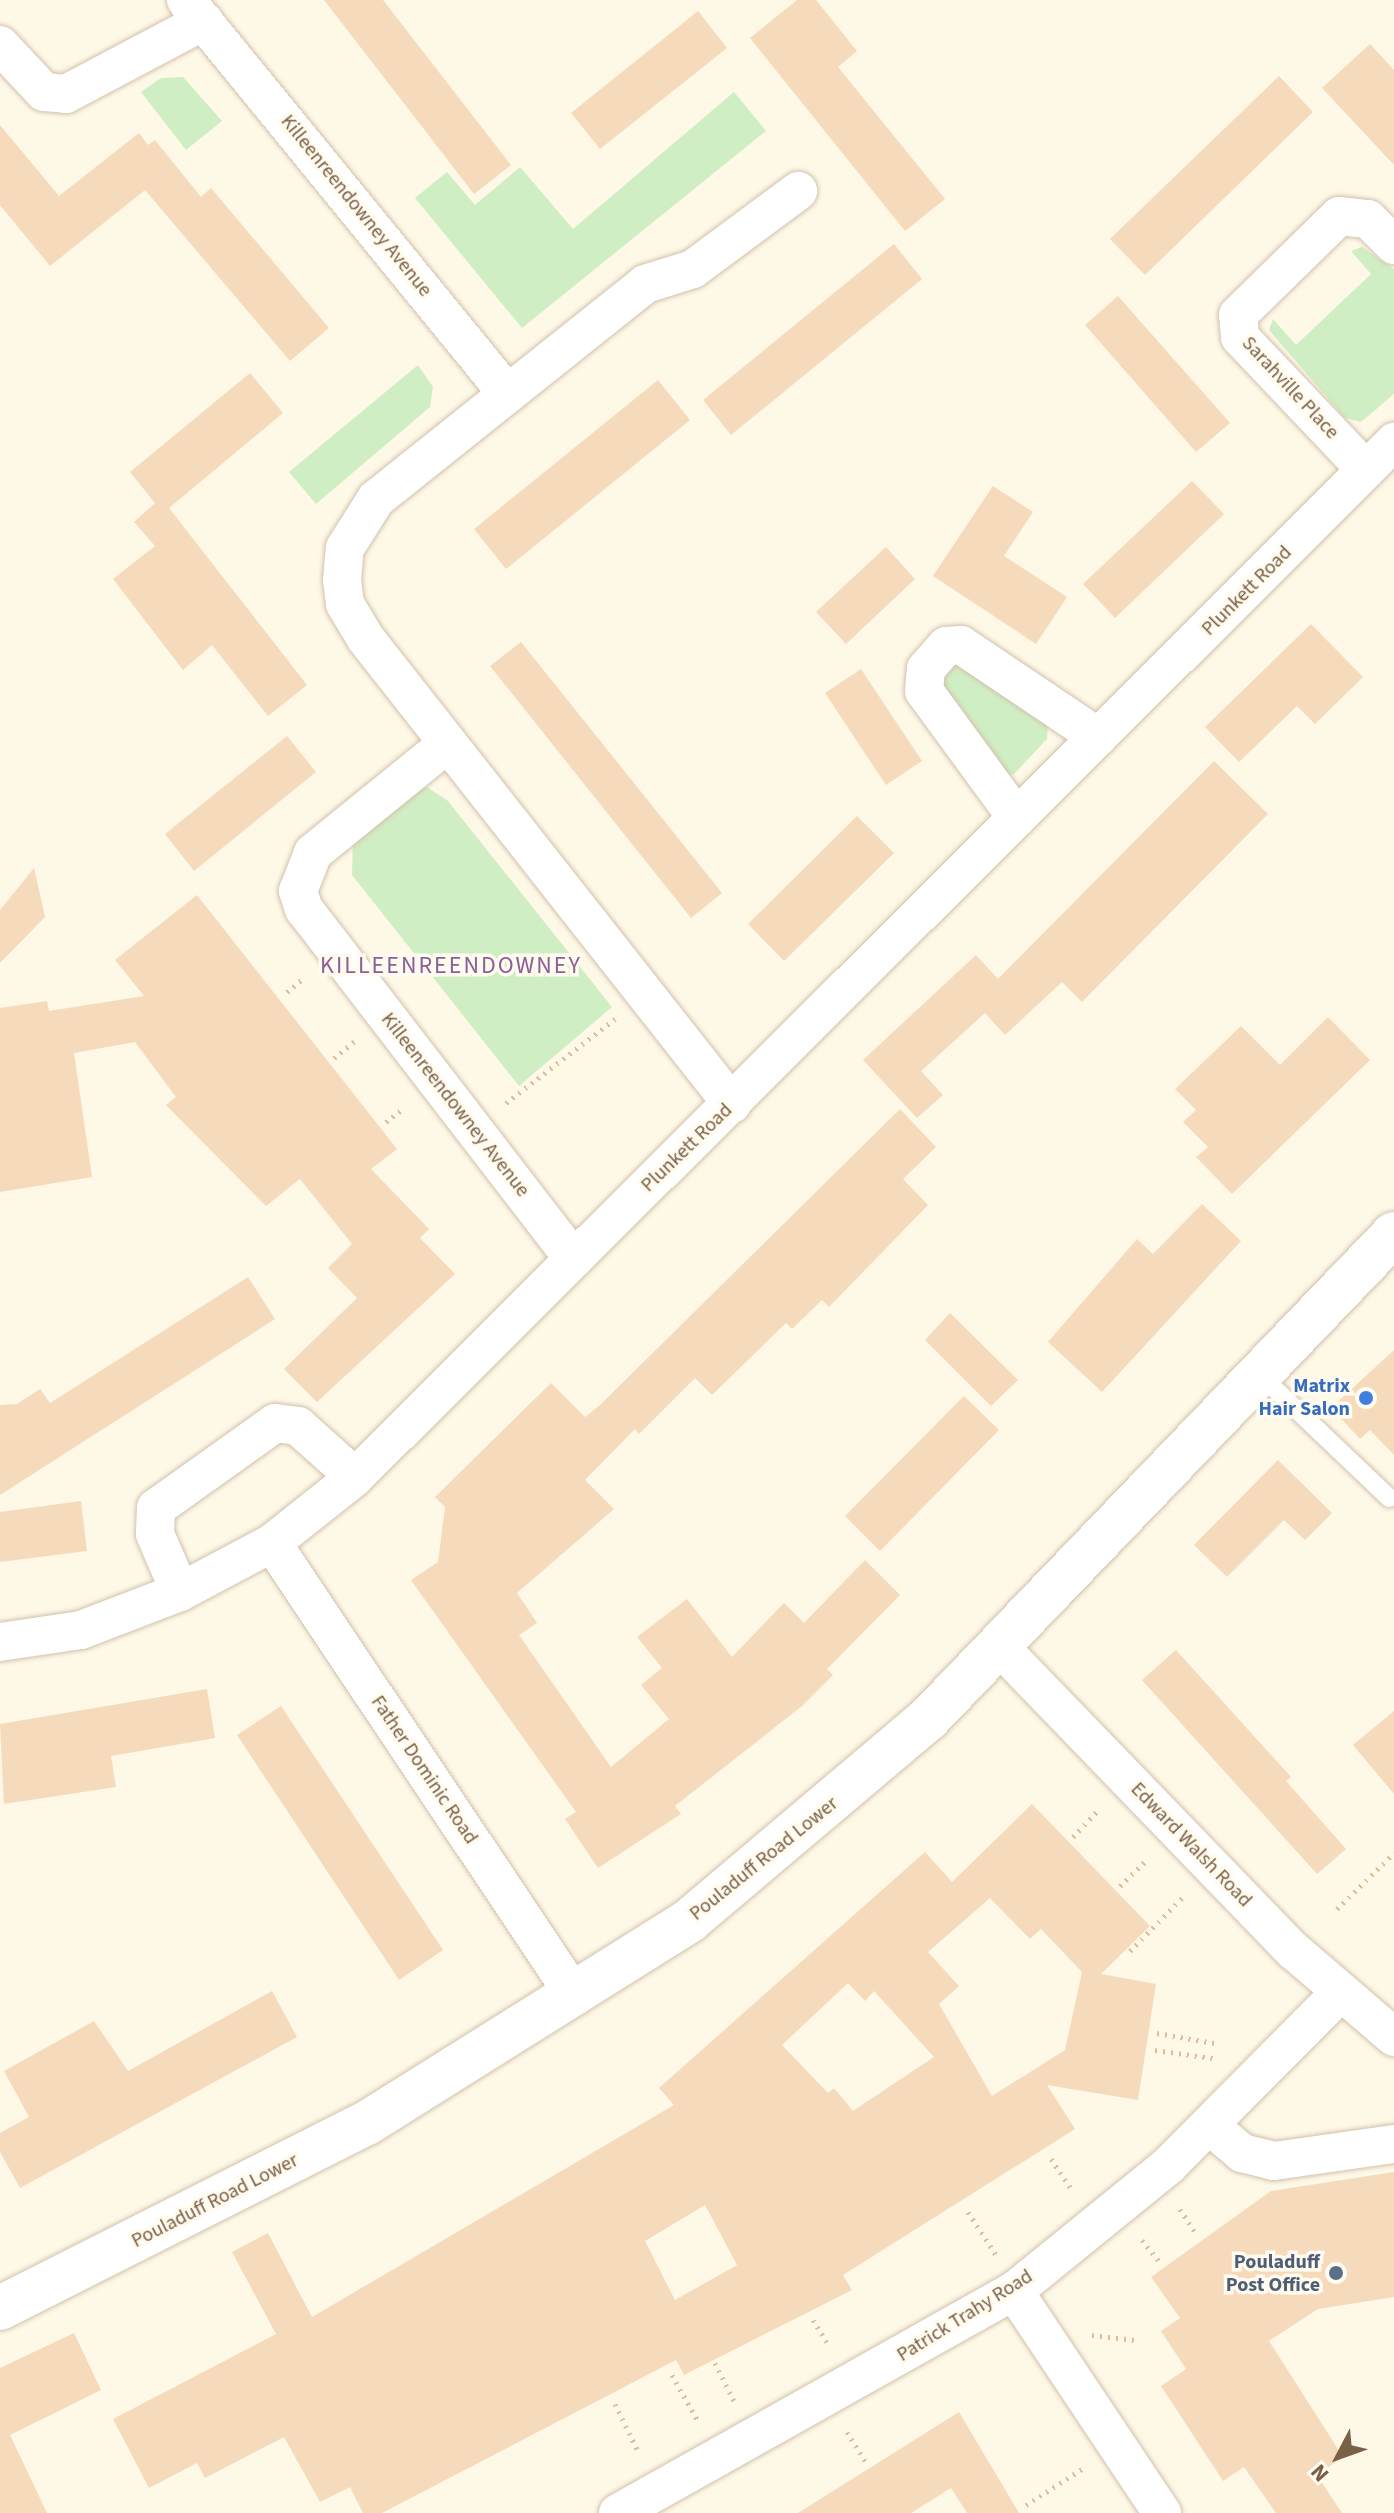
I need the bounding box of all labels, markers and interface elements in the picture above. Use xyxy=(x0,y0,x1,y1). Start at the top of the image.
street label: Killeenreendowney Avenue xyxy=(275,110,437,302)
street label: Sarahville Place xyxy=(1236,332,1344,444)
street label: Plunkett Road xyxy=(1197,541,1297,641)
district label: KILLEENREENDOWNEY xyxy=(320,952,582,980)
street label: Killeenreendowney Avenue xyxy=(376,1008,534,1202)
street label: Plunkett Road xyxy=(636,1099,738,1197)
place label: Matrix Hair Salon xyxy=(1259,1374,1350,1421)
marker: Matrix Hair Salon xyxy=(1357,1389,1375,1407)
street label: Father Dominic Road xyxy=(365,1691,483,1849)
street label: Edward Walsh Road xyxy=(1125,1778,1257,1912)
street label: Pouladuff Road Lower xyxy=(685,1792,843,1926)
street label: Pouladuff Road Lower xyxy=(128,2149,302,2253)
place label: Pouladuff Post Office xyxy=(1226,2250,1320,2297)
marker: Pouladuff Post Office xyxy=(1327,2264,1345,2282)
street label: Patrick Trahy Road xyxy=(893,2265,1037,2367)
north arrow xyxy=(1298,2417,1378,2497)
text: N xyxy=(1303,2457,1337,2489)

